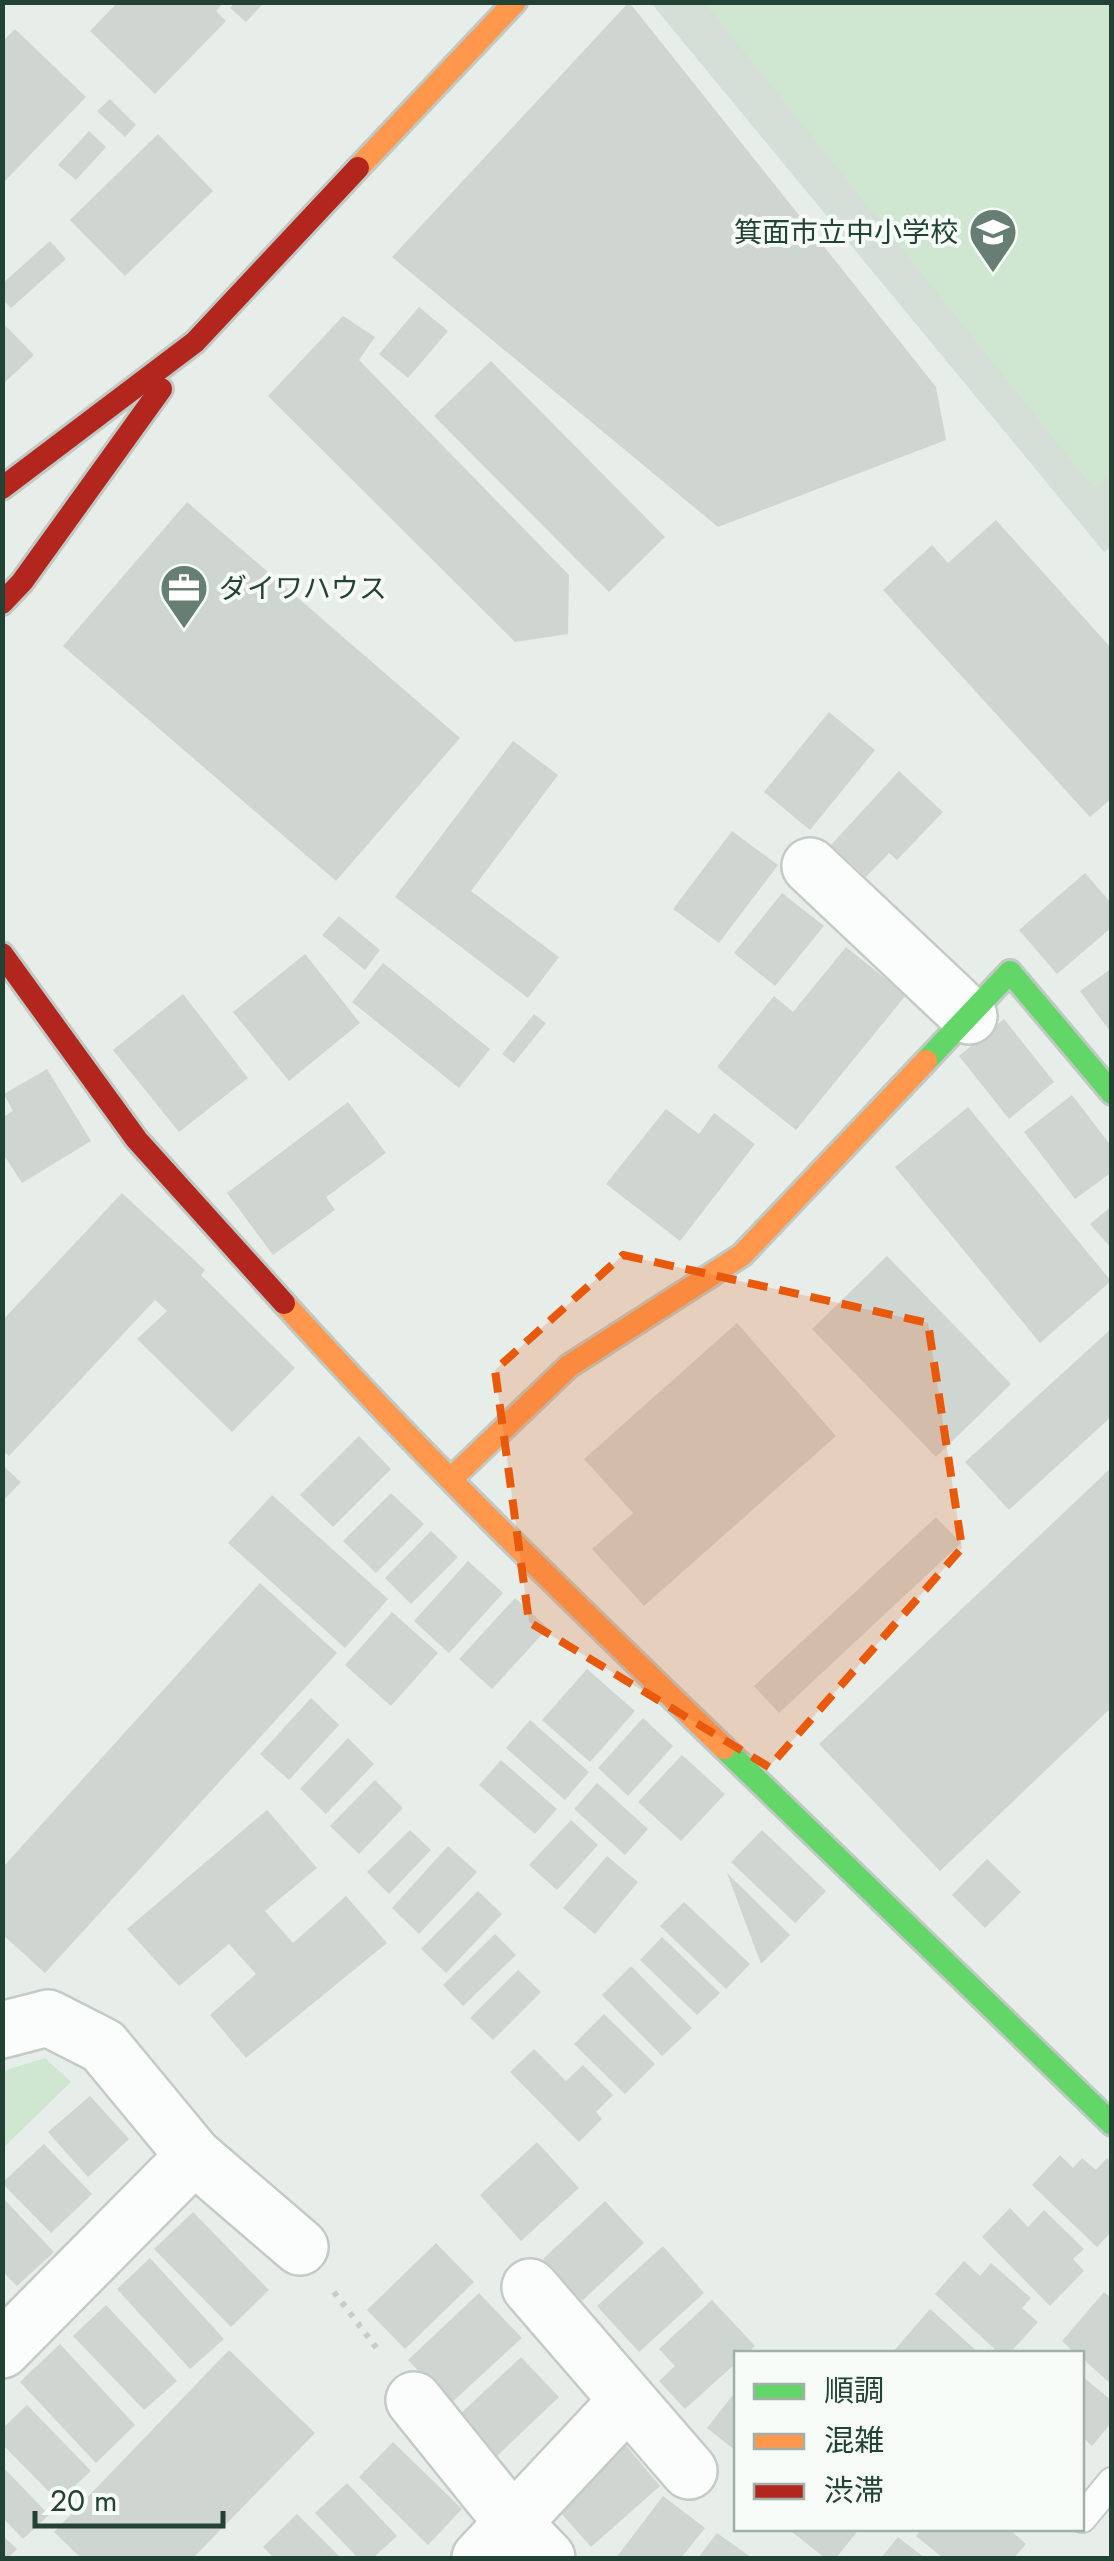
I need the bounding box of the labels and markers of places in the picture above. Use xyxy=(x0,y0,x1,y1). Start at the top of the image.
school or university icon: 箕面市立中小学校 xyxy=(967,206,1019,274)
place label: 箕面市立中小学校 xyxy=(734,212,958,253)
office icon: ダイワハウス xyxy=(158,562,210,630)
place label: ダイワハウス xyxy=(219,568,387,609)

